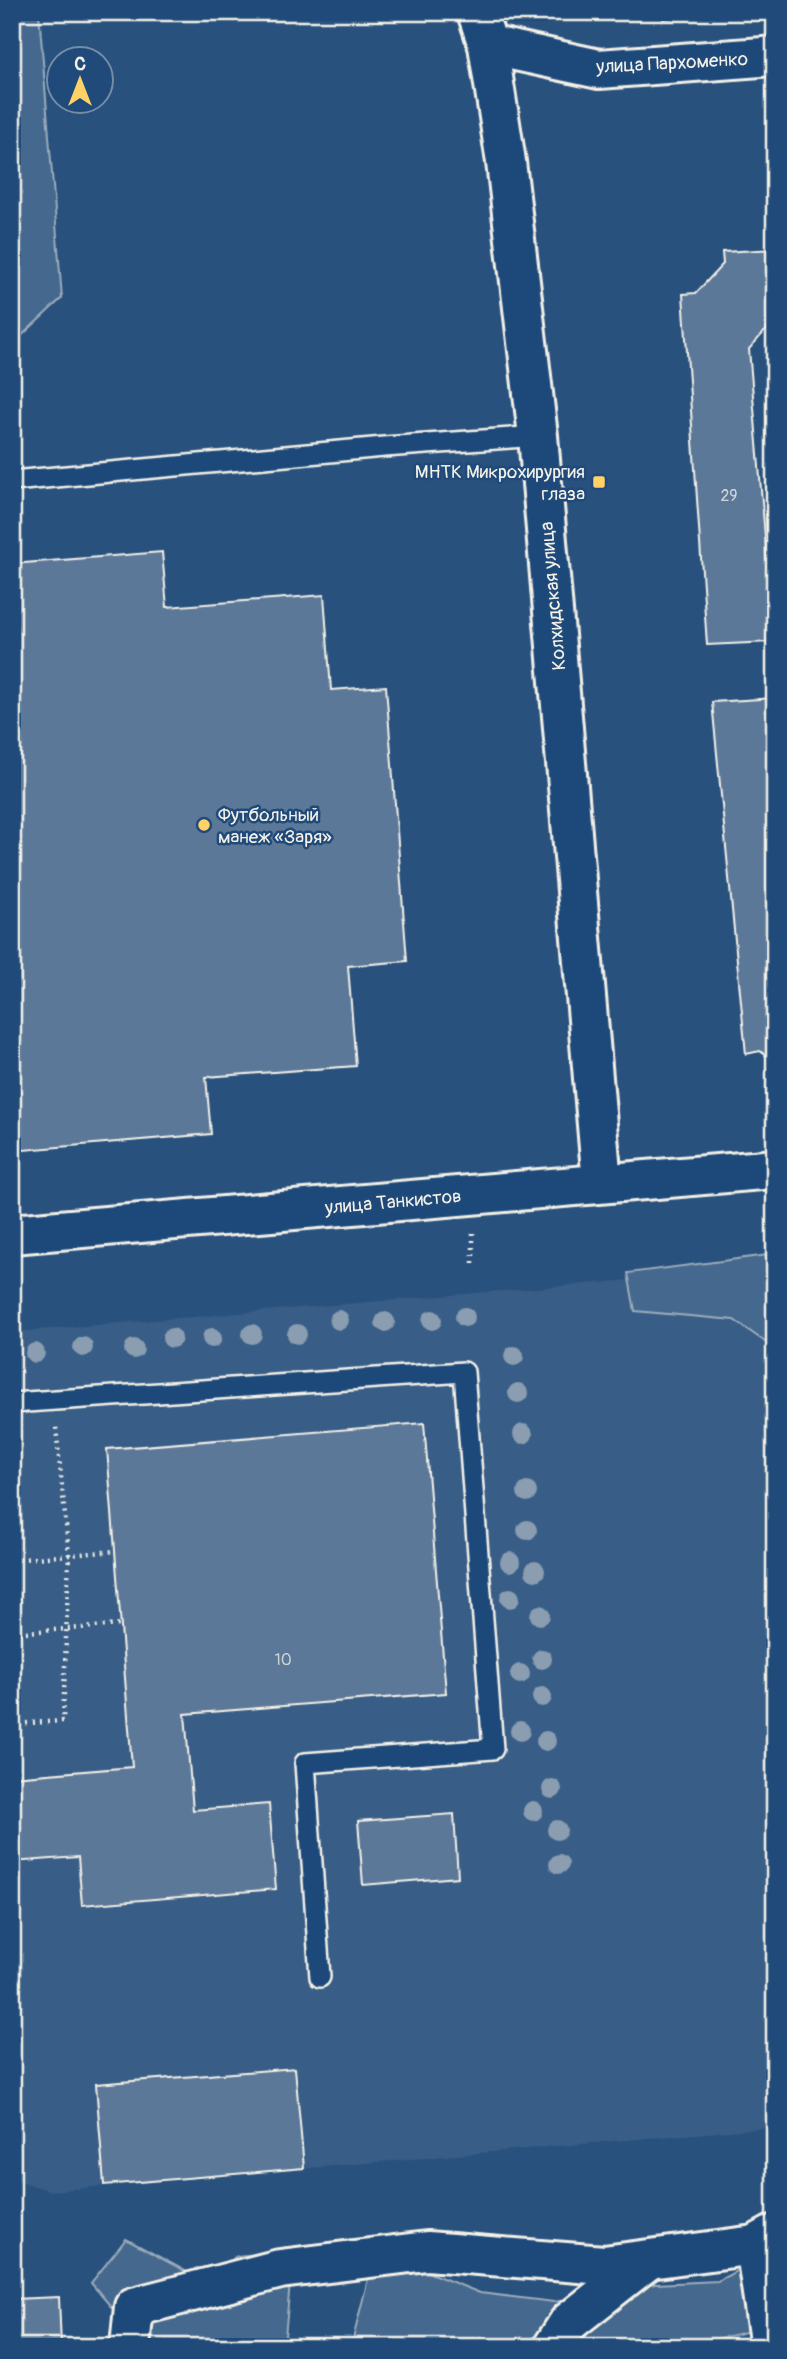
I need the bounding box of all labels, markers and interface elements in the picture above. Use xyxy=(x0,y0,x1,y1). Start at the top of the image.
north arrow xyxy=(46,46,116,116)
street label: улица Пархоменко xyxy=(595,47,748,79)
text: С xyxy=(74,52,86,76)
place label: МНТК Микрохирургия глаза xyxy=(415,460,585,506)
marker: МНТК Микрохирургия глаза xyxy=(591,474,607,490)
house number: 29 xyxy=(720,486,738,506)
street label: Колхидская улица xyxy=(535,520,571,671)
place label: Футбольный манеж «Заря» xyxy=(218,803,332,849)
marker: Футбольный манеж «Заря» xyxy=(196,817,212,833)
street label: улица Танкистов xyxy=(323,1184,462,1220)
house number: 10 xyxy=(274,1650,292,1670)

